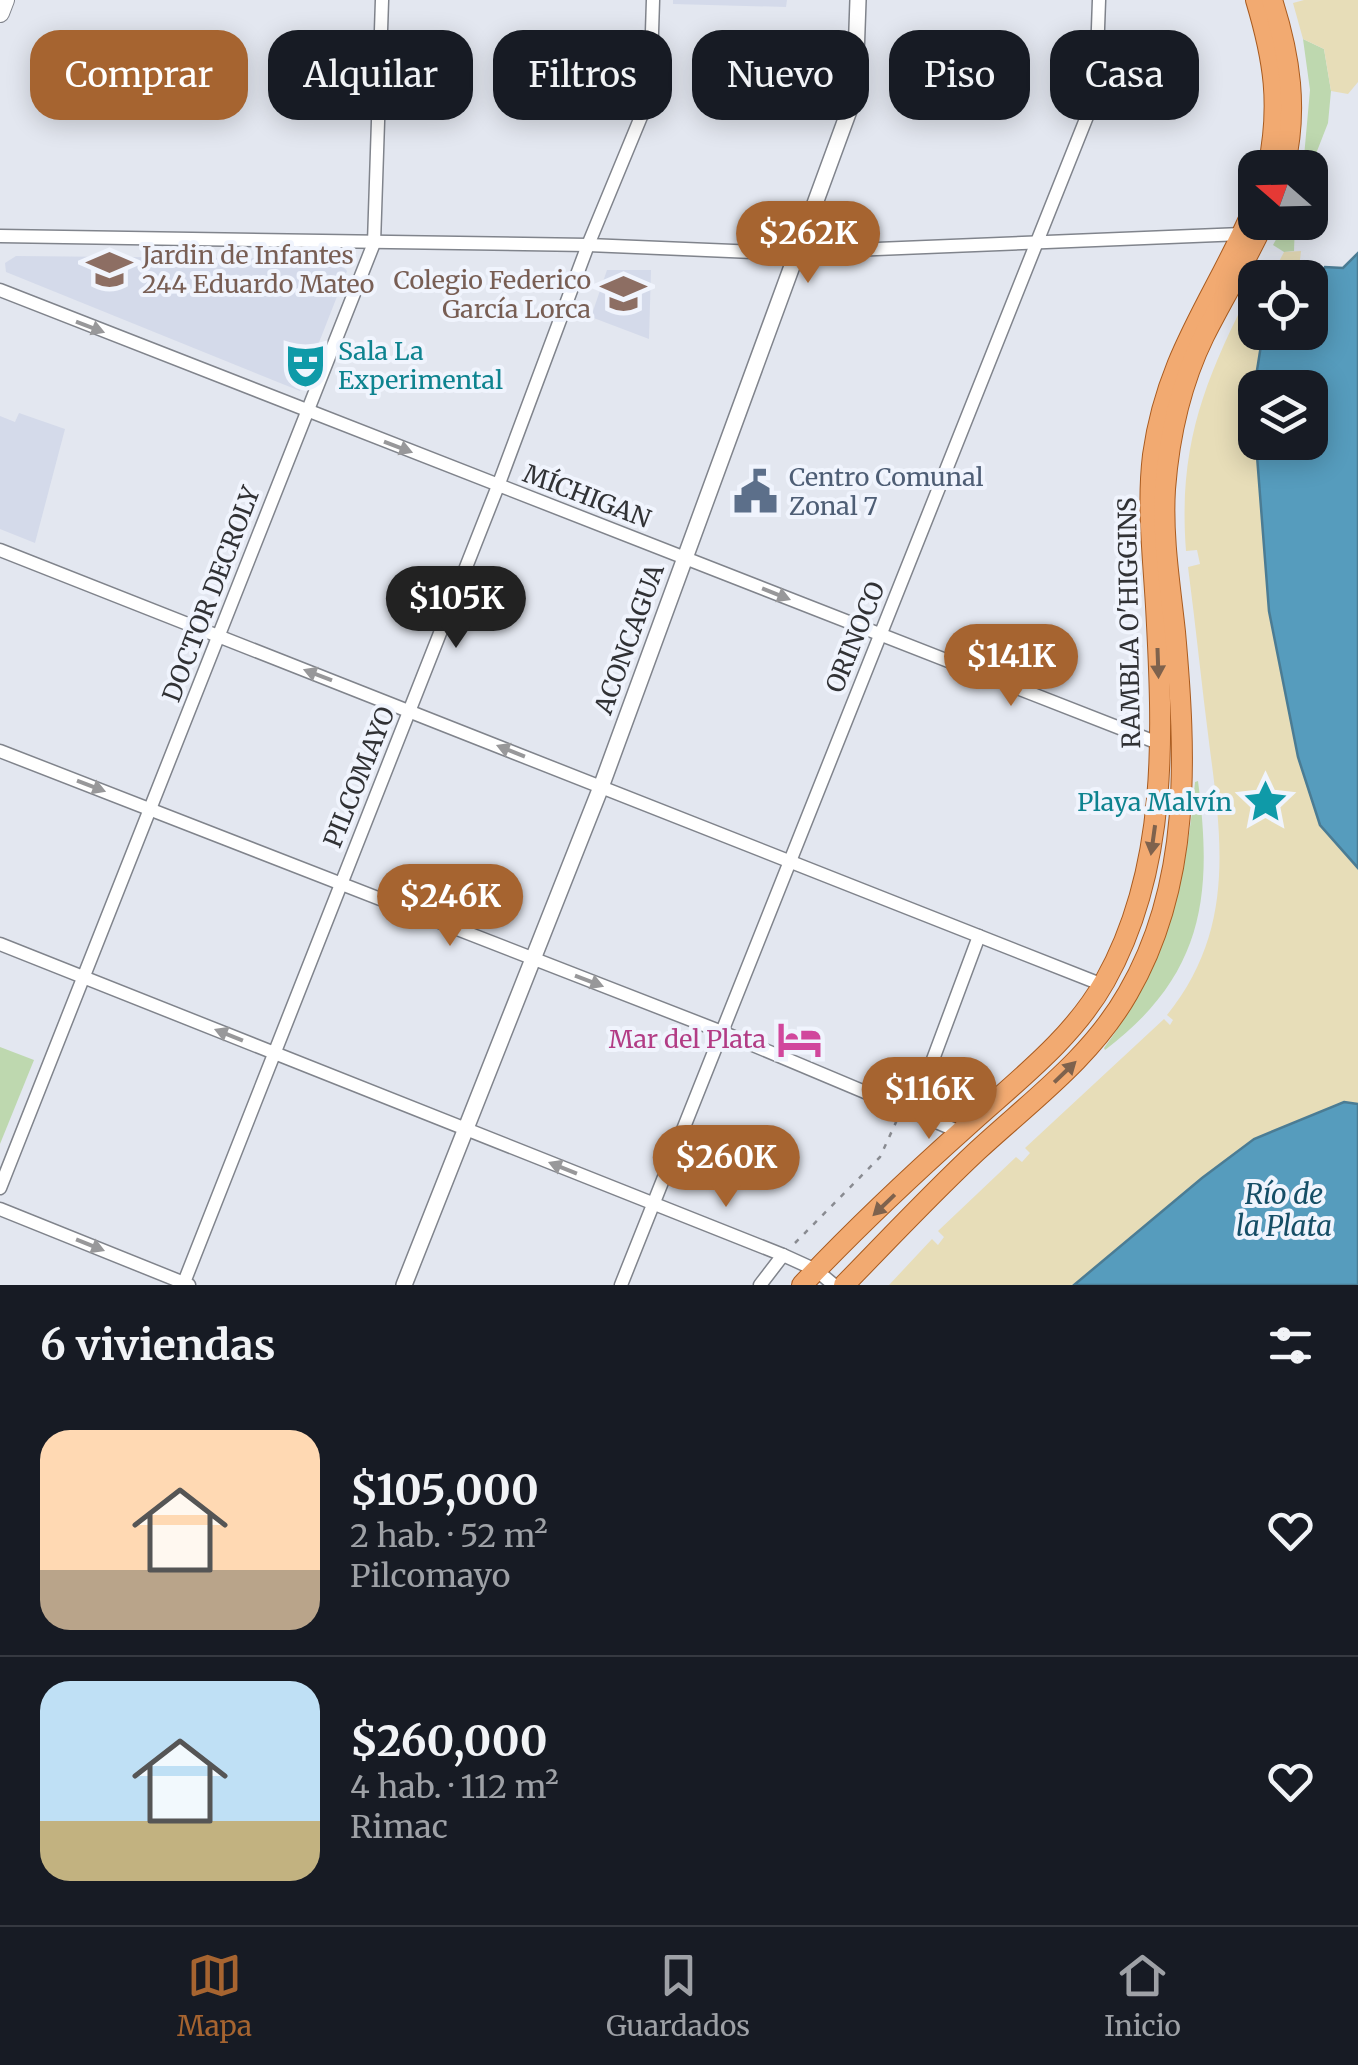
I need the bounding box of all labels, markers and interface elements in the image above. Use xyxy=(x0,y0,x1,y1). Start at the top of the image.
chip: Comprar xyxy=(30,30,248,120)
chip: Alquilar xyxy=(268,30,473,120)
chip: Filtros xyxy=(493,30,672,120)
chip: Nuevo xyxy=(692,30,869,120)
chip: Piso xyxy=(889,30,1030,120)
chip: Casa xyxy=(1050,30,1199,120)
north arrow xyxy=(1238,150,1328,240)
map controls xyxy=(1238,150,1328,460)
pin: $262K xyxy=(738,201,878,286)
text: $262K xyxy=(758,213,858,253)
place label: Jardin de Infantes 244 Eduardo Mateo xyxy=(141,239,374,300)
school or university icon: Jardin de Infantes 244 Eduardo Mateo xyxy=(85,245,133,293)
button: locate xyxy=(1238,260,1328,350)
place label: Colegio Federico García Lorca xyxy=(394,264,591,325)
school or university icon: Colegio Federico García Lorca xyxy=(600,270,648,318)
one-way arrow xyxy=(76,319,106,335)
place label: Sala La Experimental xyxy=(338,335,503,396)
theatre icon: Sala La Experimental xyxy=(281,341,329,389)
button: layers xyxy=(1238,370,1328,460)
one-way arrow xyxy=(383,439,413,455)
street label: MÍCHIGAN xyxy=(519,457,655,535)
place label: Centro Comunal Zonal 7 xyxy=(789,461,984,522)
public building icon: Centro Comunal Zonal 7 xyxy=(732,467,780,515)
street label: DOCTOR DECROLY xyxy=(155,481,267,706)
street label: RAMBLA O'HIGGINS xyxy=(1111,497,1147,749)
street label: ACONCAGUA xyxy=(587,559,671,719)
pin: $105K xyxy=(386,566,526,651)
street label: ORINOCO xyxy=(818,577,892,697)
text: $105K xyxy=(408,578,504,618)
one-way arrow xyxy=(761,586,791,602)
pin: $141K xyxy=(941,624,1081,709)
text: $141K xyxy=(966,636,1056,676)
one-way arrow xyxy=(1151,647,1167,679)
one-way arrow xyxy=(303,667,333,683)
street label: PILCOMAYO xyxy=(316,702,402,852)
one-way arrow xyxy=(495,743,525,758)
place icon: Playa Malvín xyxy=(1241,778,1289,826)
one-way arrow xyxy=(76,779,106,795)
place label: Playa Malvín xyxy=(1077,786,1232,818)
one-way arrow xyxy=(1145,825,1161,856)
pin: $246K xyxy=(380,864,520,949)
text: $246K xyxy=(399,876,501,916)
one-way arrow xyxy=(575,973,605,989)
hotel icon: Mar del Plata xyxy=(775,1015,823,1063)
place label: Mar del Plata xyxy=(609,1023,766,1055)
one-way arrow xyxy=(213,1026,243,1042)
pin: $116K xyxy=(859,1057,999,1142)
one-way arrow xyxy=(1053,1061,1077,1084)
text: $116K xyxy=(884,1069,974,1109)
pin: $260K xyxy=(656,1125,796,1210)
text: $260K xyxy=(675,1137,777,1177)
one-way arrow xyxy=(548,1159,578,1175)
water label: Río de la Plata xyxy=(1236,1176,1332,1244)
one-way arrow xyxy=(873,1193,897,1216)
one-way arrow xyxy=(76,1238,106,1254)
icon: filters xyxy=(1263,1318,1318,1373)
text: 6 viviendas xyxy=(40,1319,276,1371)
text: $105,000 xyxy=(350,1464,539,1516)
icon: home xyxy=(120,1470,240,1590)
icon: heart xyxy=(1263,1503,1318,1558)
text: 2 hab. · 52 m² xyxy=(350,1516,548,1556)
text: Pilcomayo xyxy=(350,1556,510,1596)
text: $260,000 xyxy=(350,1715,547,1767)
icon: home xyxy=(120,1721,240,1841)
icon: heart xyxy=(1263,1754,1318,1809)
text: 4 hab. · 112 m² xyxy=(350,1767,559,1807)
text: Rimac xyxy=(350,1807,448,1847)
tab: Mapa xyxy=(177,1948,252,2044)
tab: Guardados xyxy=(606,1948,750,2044)
tab: Inicio xyxy=(1104,1948,1181,2044)

